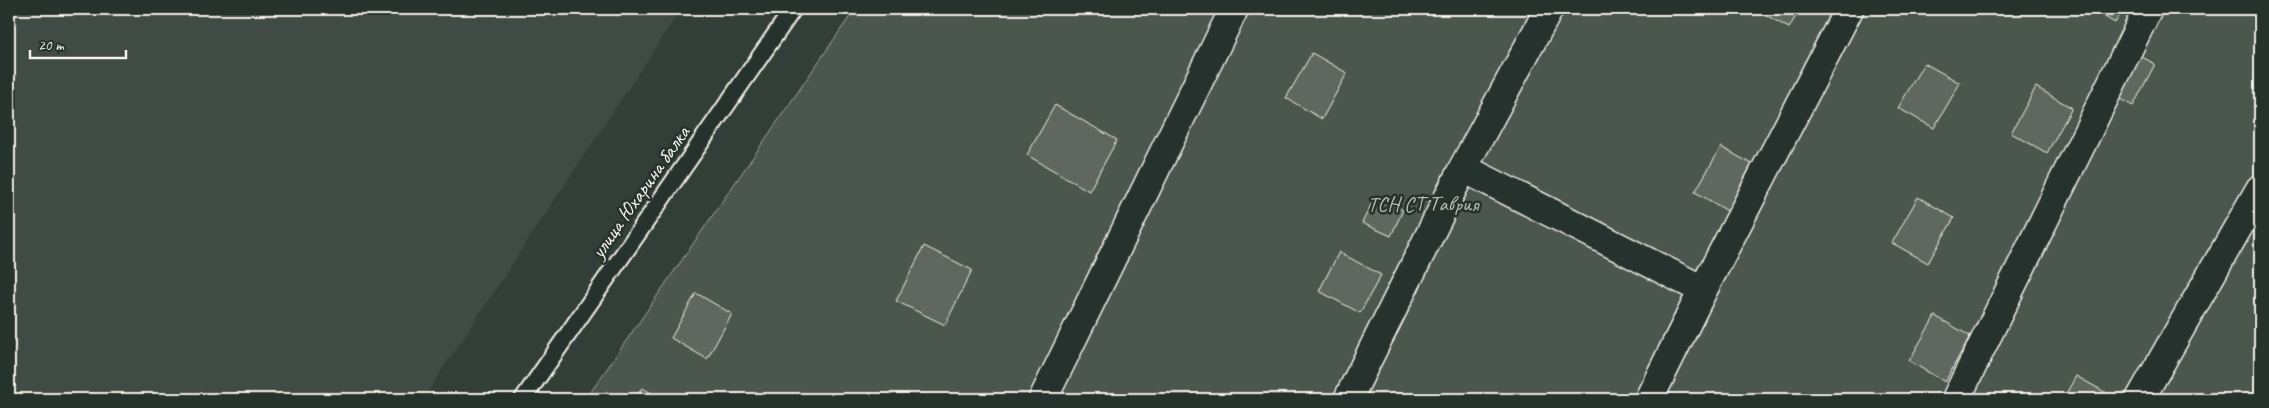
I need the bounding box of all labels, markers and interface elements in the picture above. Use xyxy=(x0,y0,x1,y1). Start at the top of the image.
scale bar xyxy=(30,28,126,60)
text: 20 m xyxy=(38,36,65,55)
street label: улица Юхарина балка xyxy=(584,120,696,265)
park label: ТСН СТ Таврия xyxy=(1367,191,1480,217)

